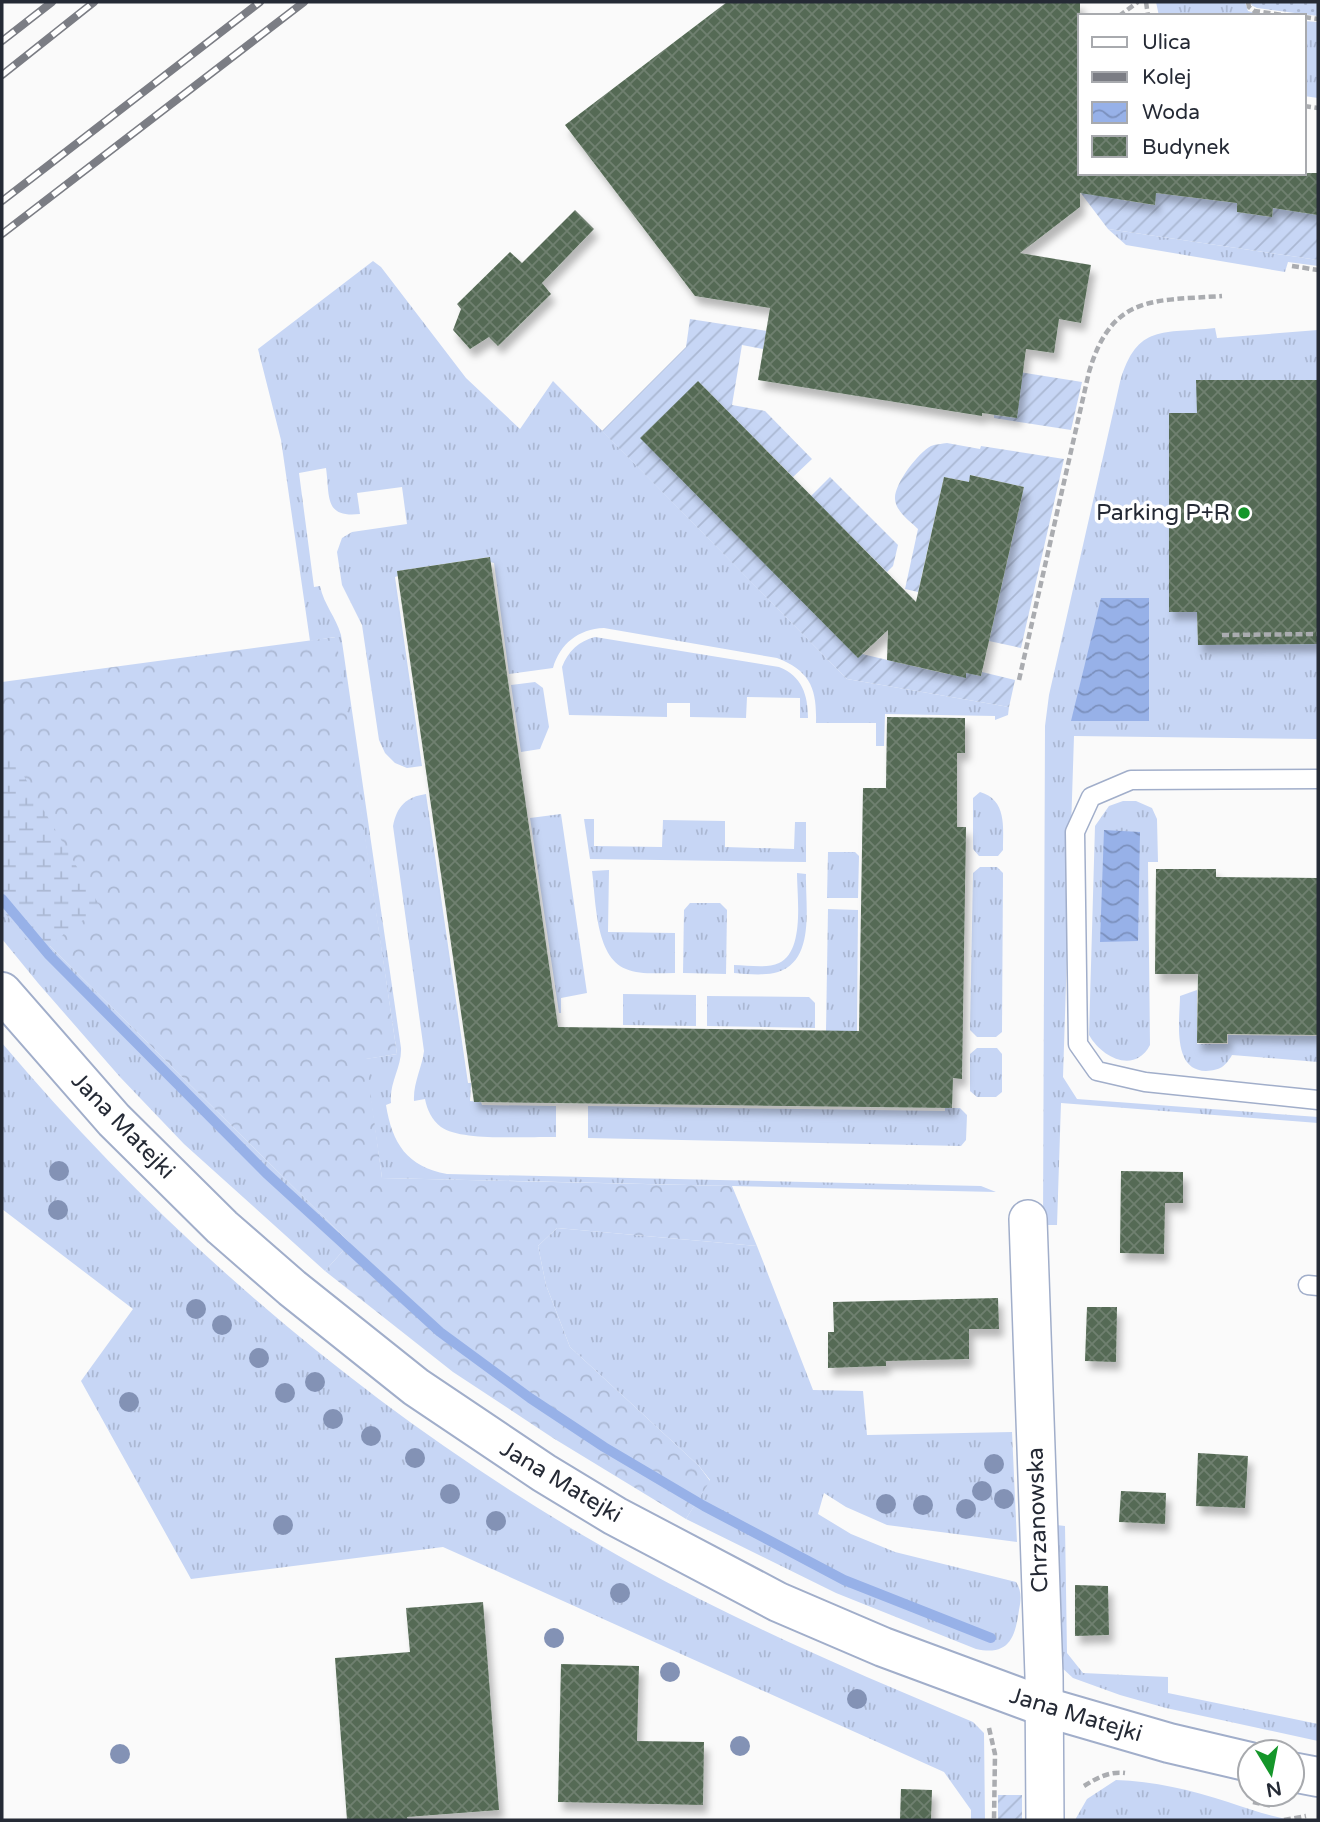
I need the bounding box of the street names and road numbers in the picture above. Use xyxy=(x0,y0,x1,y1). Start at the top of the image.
street label: Jana Matejki xyxy=(65,1067,181,1185)
street label: Jana Matejki xyxy=(495,1435,627,1529)
street label: Chrzanowska xyxy=(1021,1447,1055,1593)
street label: Jana Matejki xyxy=(1006,1682,1146,1748)

